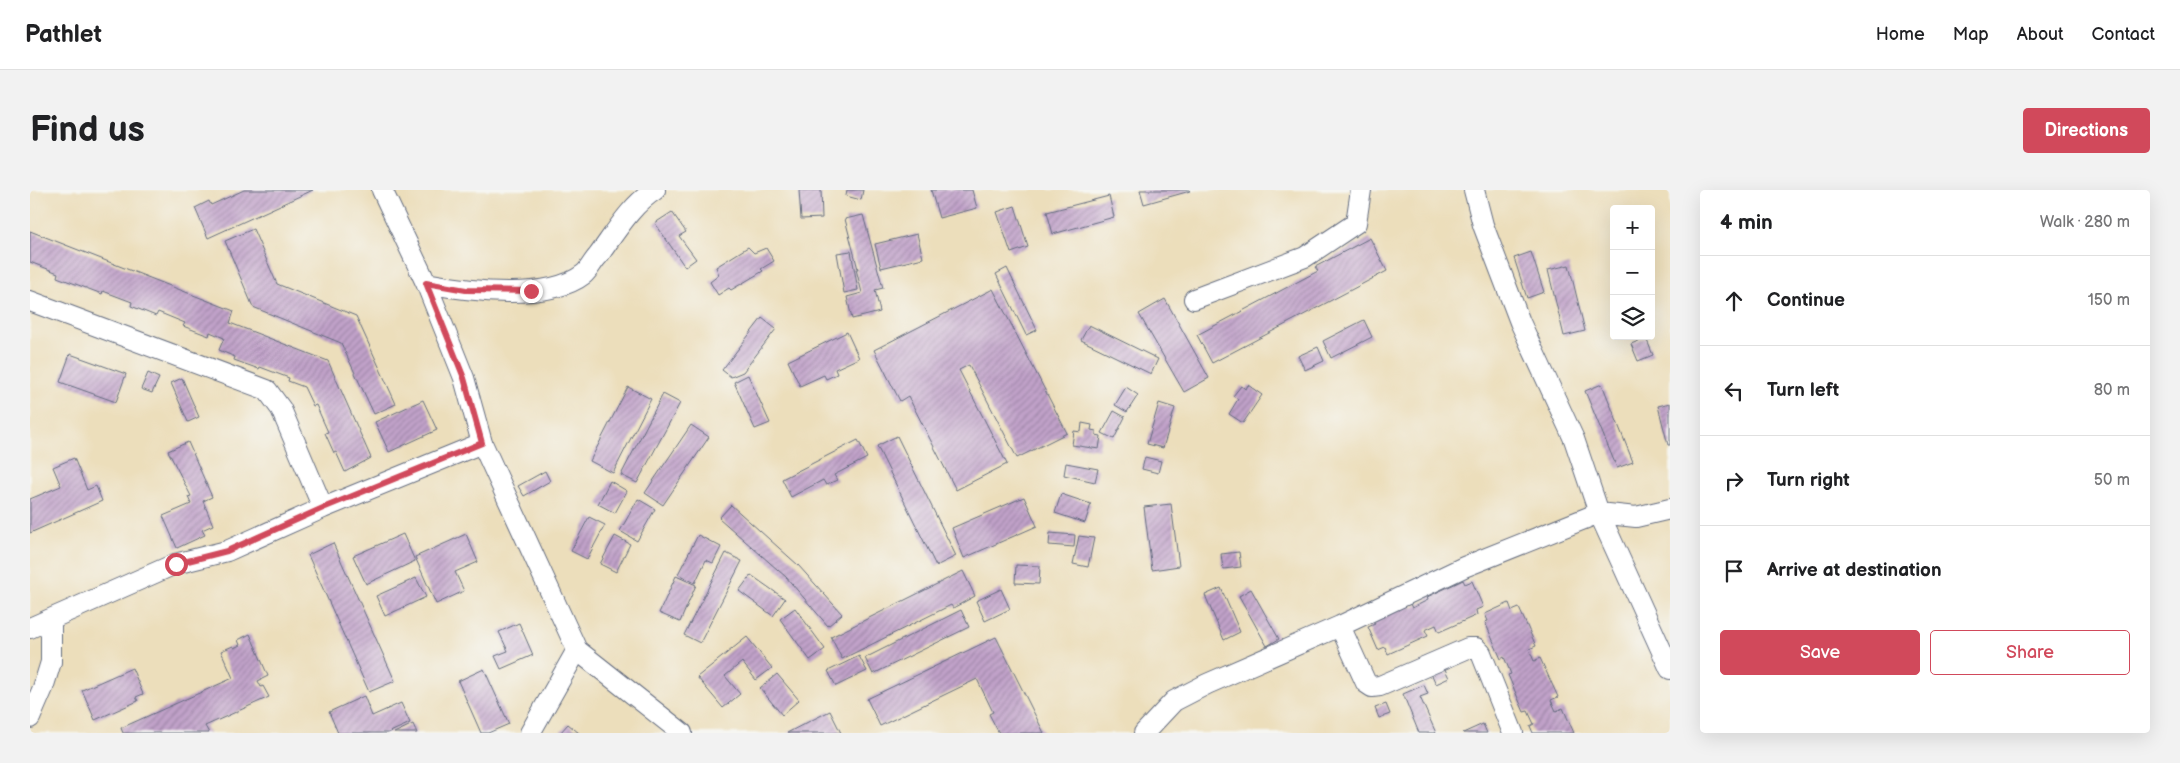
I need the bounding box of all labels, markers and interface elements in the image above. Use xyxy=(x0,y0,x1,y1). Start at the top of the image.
text: Pathlet xyxy=(25,20,102,49)
text: Home xyxy=(1876,24,1925,45)
text: Map xyxy=(1953,24,1989,45)
text: About xyxy=(2017,24,2064,45)
text: Contact xyxy=(2092,24,2155,45)
button: Directions xyxy=(2023,108,2150,153)
text: Find us xyxy=(30,109,145,152)
map controls xyxy=(1610,205,1655,340)
button: + xyxy=(1610,205,1655,250)
text: 4 min xyxy=(1720,210,1773,235)
text: Walk · 280 m xyxy=(2040,213,2130,232)
button: − xyxy=(1610,250,1655,295)
route end xyxy=(520,280,543,303)
icon: ahead xyxy=(1720,287,1748,315)
text: Continue xyxy=(1767,289,1845,312)
text: 150 m xyxy=(2088,291,2130,310)
button: layers xyxy=(1610,295,1655,340)
icon: left xyxy=(1720,377,1748,405)
text: Turn left xyxy=(1767,379,1839,402)
text: 80 m xyxy=(2094,381,2130,400)
icon: right xyxy=(1720,467,1748,495)
text: Turn right xyxy=(1767,469,1850,492)
text: 50 m xyxy=(2094,471,2130,490)
route start xyxy=(165,553,188,576)
icon: arrive xyxy=(1720,557,1748,585)
text: Arrive at destination xyxy=(1767,559,1942,582)
button: Save xyxy=(1720,630,1920,675)
button: Share xyxy=(1930,630,2130,675)

